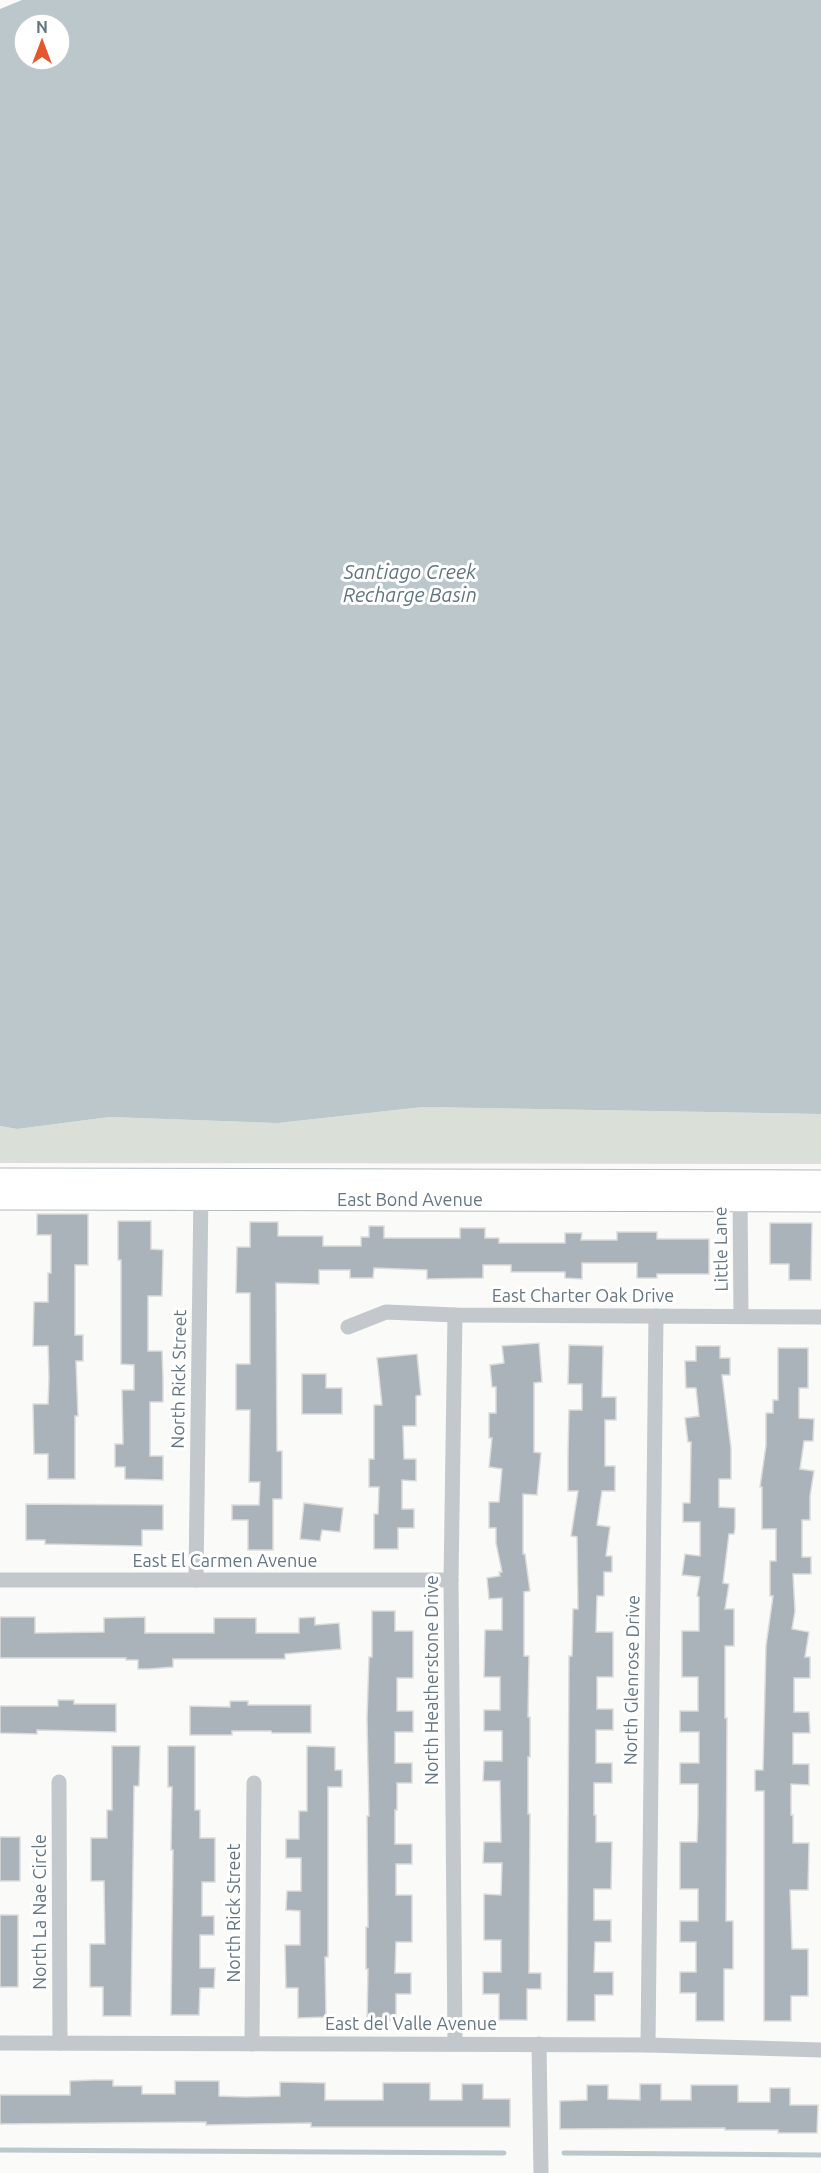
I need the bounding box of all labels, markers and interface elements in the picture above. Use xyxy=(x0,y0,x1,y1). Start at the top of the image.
north arrow xyxy=(12,12,72,72)
text: N xyxy=(36,18,48,36)
water label: Santiago Creek Recharge Basin xyxy=(343,560,477,606)
street label: East Bond Avenue xyxy=(337,1189,483,1209)
street label: Little Lane xyxy=(709,1206,731,1292)
street label: East Charter Oak Drive xyxy=(492,1285,674,1305)
street label: North Rick Street xyxy=(167,1309,189,1449)
street label: East El Carmen Avenue xyxy=(133,1550,317,1570)
street label: North Heatherstone Drive xyxy=(421,1575,441,1785)
street label: North Glenrose Drive xyxy=(620,1595,642,1765)
street label: North La Nae Circle xyxy=(29,1834,49,1990)
street label: North Rick Street xyxy=(223,1843,243,1983)
street label: East del Valle Avenue xyxy=(325,2013,497,2033)

